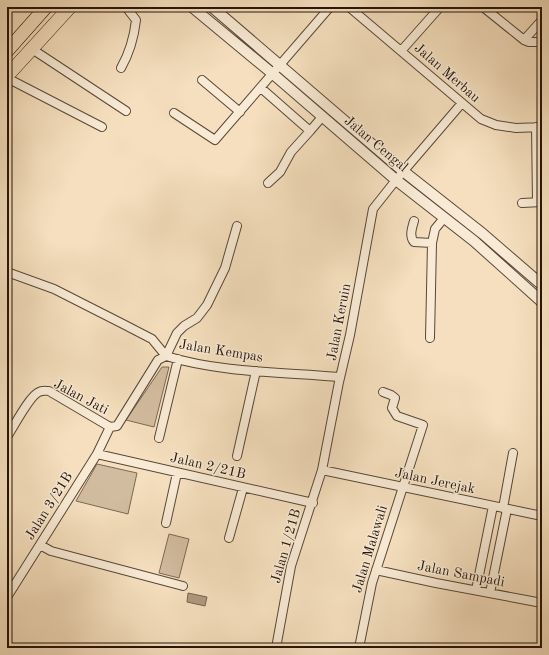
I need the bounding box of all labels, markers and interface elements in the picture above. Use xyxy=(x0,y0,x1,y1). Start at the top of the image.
street label: Jalan Merbau xyxy=(411,41,483,106)
street label: Jalan Cengal xyxy=(342,113,411,175)
street label: Jalan Keruin xyxy=(325,282,353,362)
street label: Jalan Kempas xyxy=(178,337,264,365)
street label: Jalan Jati xyxy=(51,377,111,417)
street label: Jalan 2/21B xyxy=(169,451,247,481)
street label: Jalan Jerejak xyxy=(394,466,476,496)
street label: Jalan 3/21B xyxy=(23,470,75,542)
street label: Jalan Malawali xyxy=(350,503,390,594)
street label: Jalan 1/21B xyxy=(269,507,303,585)
street label: Jalan Sampadi xyxy=(416,559,506,589)

